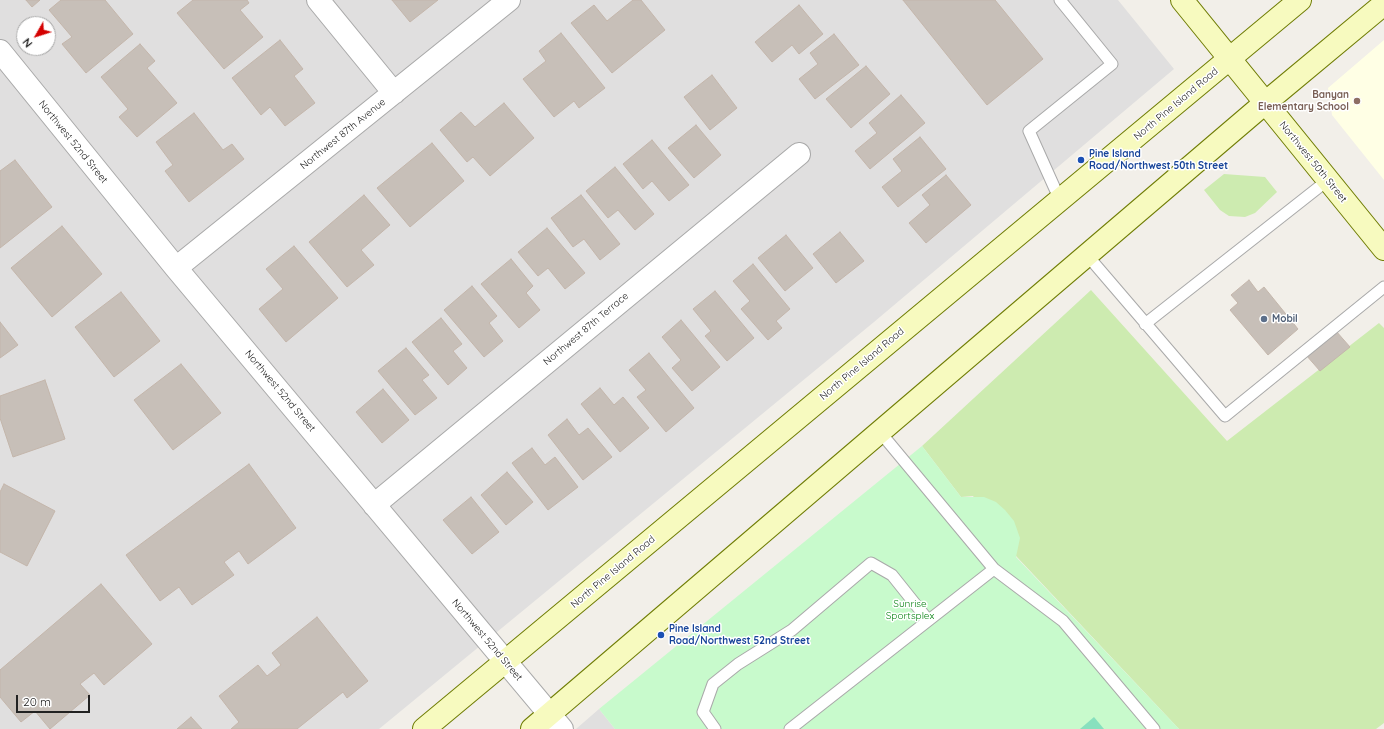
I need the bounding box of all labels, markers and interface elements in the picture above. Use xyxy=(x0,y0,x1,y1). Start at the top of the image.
north arrow xyxy=(16,16,56,56)
text: N xyxy=(19,35,35,50)
street label: North Pine Island Road xyxy=(1131,65,1221,143)
place label: Banyan Elementary School xyxy=(1258,89,1349,112)
street label: Northwest 87th Avenue xyxy=(298,96,388,172)
marker: Banyan Elementary School xyxy=(1352,96,1362,106)
street label: Northwest 52nd Street xyxy=(36,98,110,186)
street label: Northwest 50th Street xyxy=(1277,119,1349,205)
place label: Pine Island Road/Northwest 50th Street xyxy=(1089,148,1228,172)
marker: Pine Island Road/Northwest 50th Street xyxy=(1076,155,1086,165)
street label: Northwest 87th Terrace xyxy=(541,290,631,368)
place label: Mobil xyxy=(1272,313,1298,325)
marker: Mobil xyxy=(1259,314,1269,324)
street label: North Pine Island Road xyxy=(817,325,907,403)
street label: Northwest 52nd Street xyxy=(242,348,318,434)
street label: North Pine Island Road xyxy=(568,533,658,611)
street label: Northwest 52nd Street xyxy=(449,597,525,683)
park label: Sunrise Sportsplex xyxy=(886,598,934,622)
place label: Pine Island Road/Northwest 52nd Street xyxy=(669,623,810,646)
marker: Pine Island Road/Northwest 52nd Street xyxy=(656,630,666,640)
scale bar xyxy=(18,687,92,713)
text: 20 m xyxy=(23,694,51,709)

